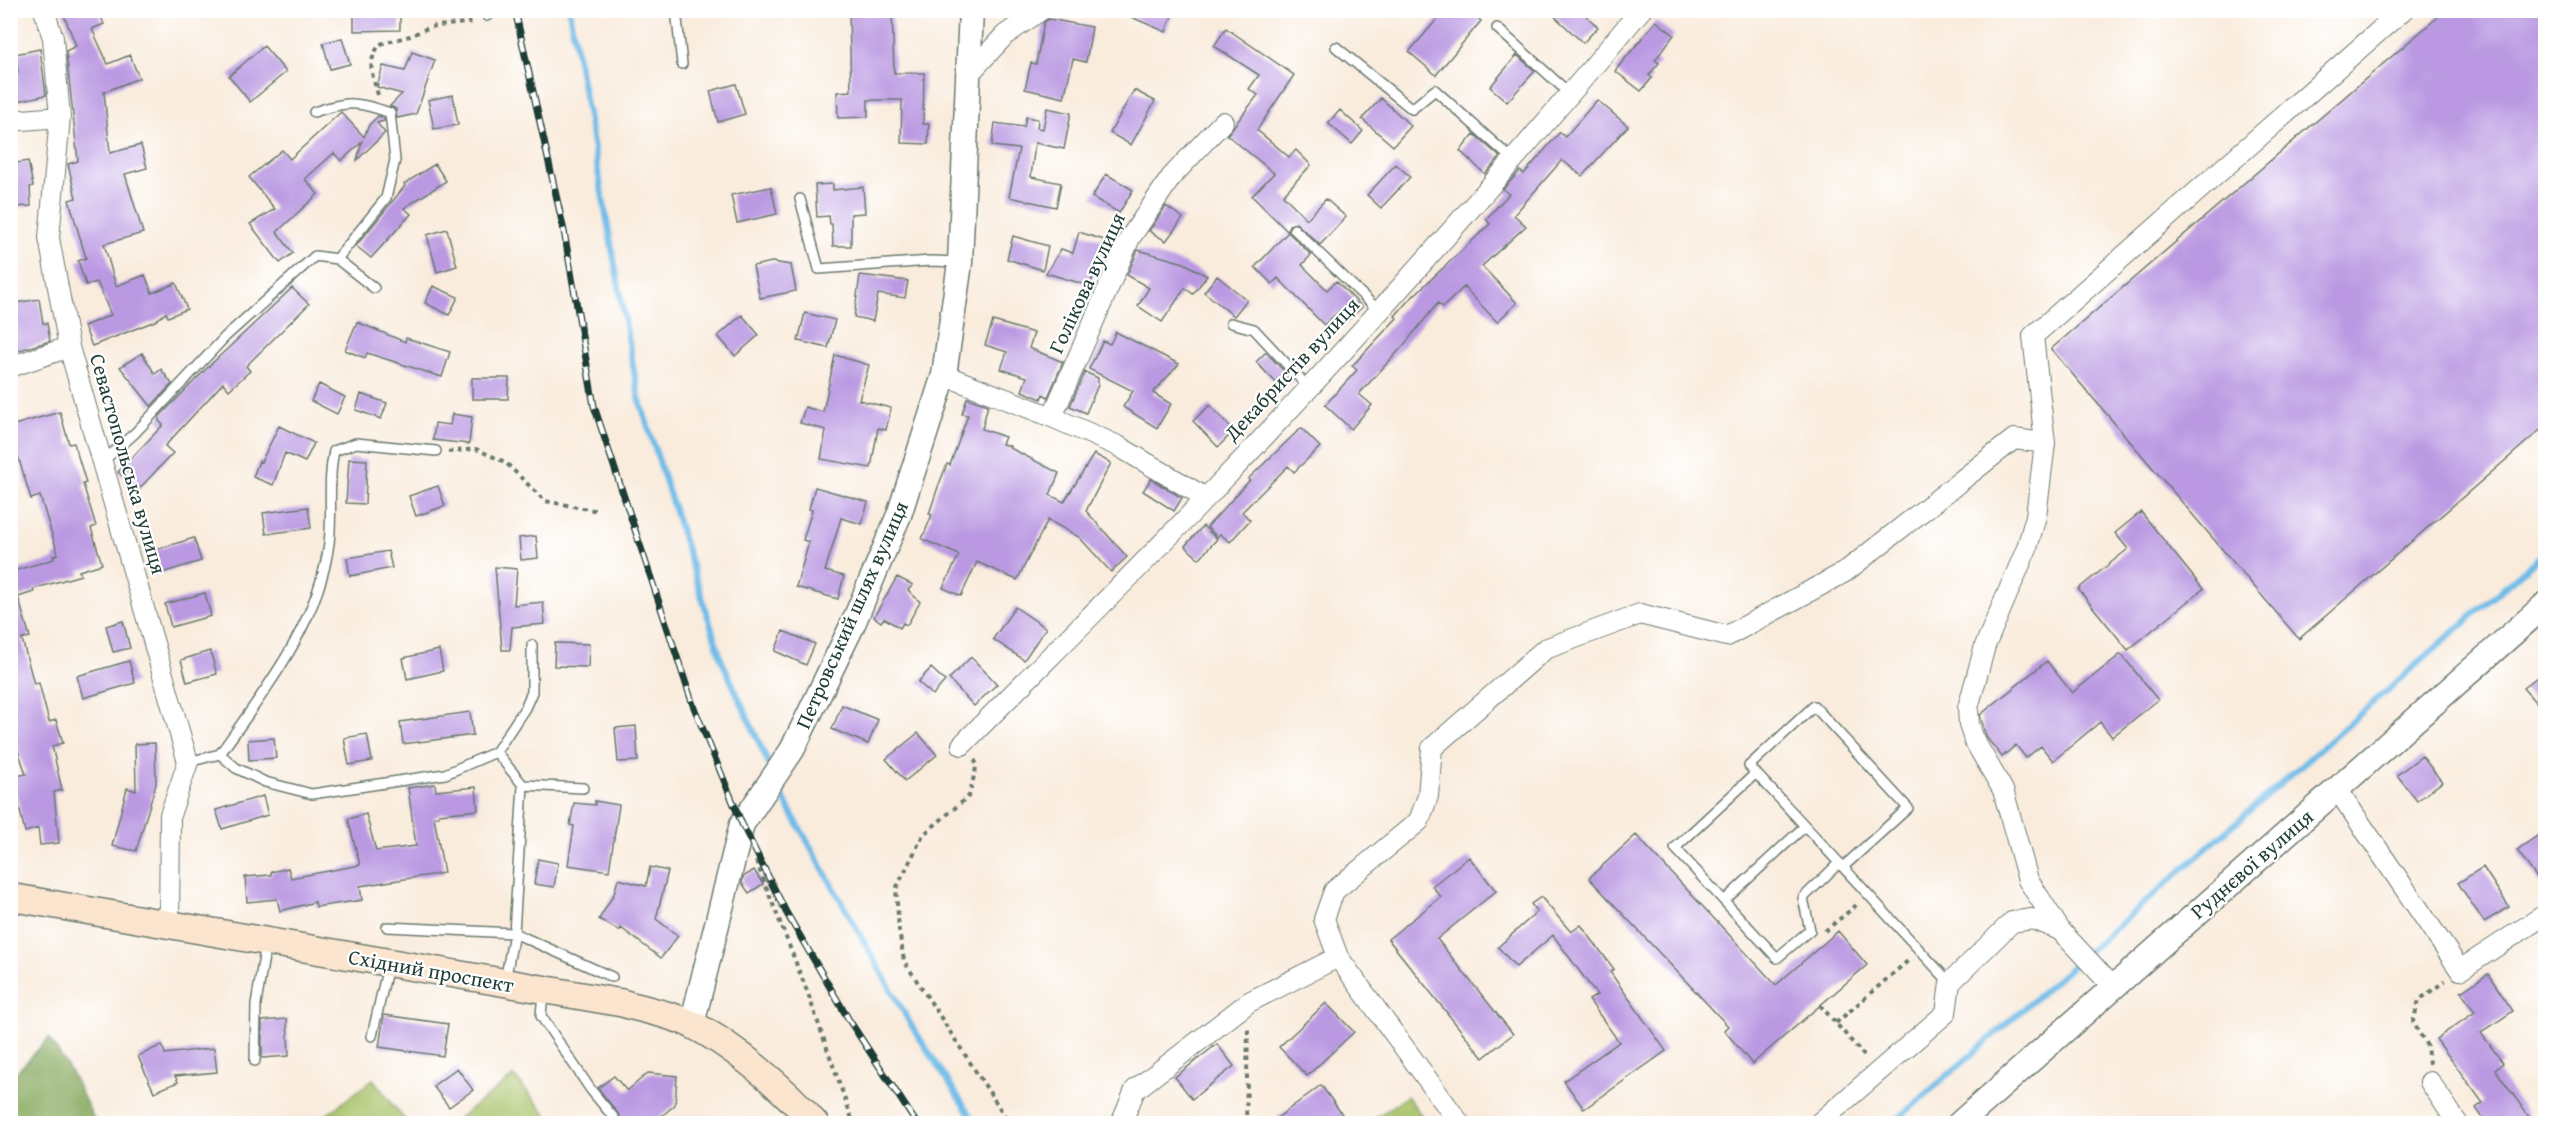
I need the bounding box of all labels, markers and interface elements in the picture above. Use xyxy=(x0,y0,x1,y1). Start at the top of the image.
street label: Голікова вулиця xyxy=(1040,207,1133,358)
street label: Декабристів вулиця xyxy=(1216,290,1367,448)
street label: Севастопольська вулиця xyxy=(82,350,175,578)
street label: Петровський шлях вулиця xyxy=(787,496,916,734)
street label: Руднєвої вулиця xyxy=(2183,801,2320,926)
street label: Східний проспект xyxy=(346,941,516,1000)

